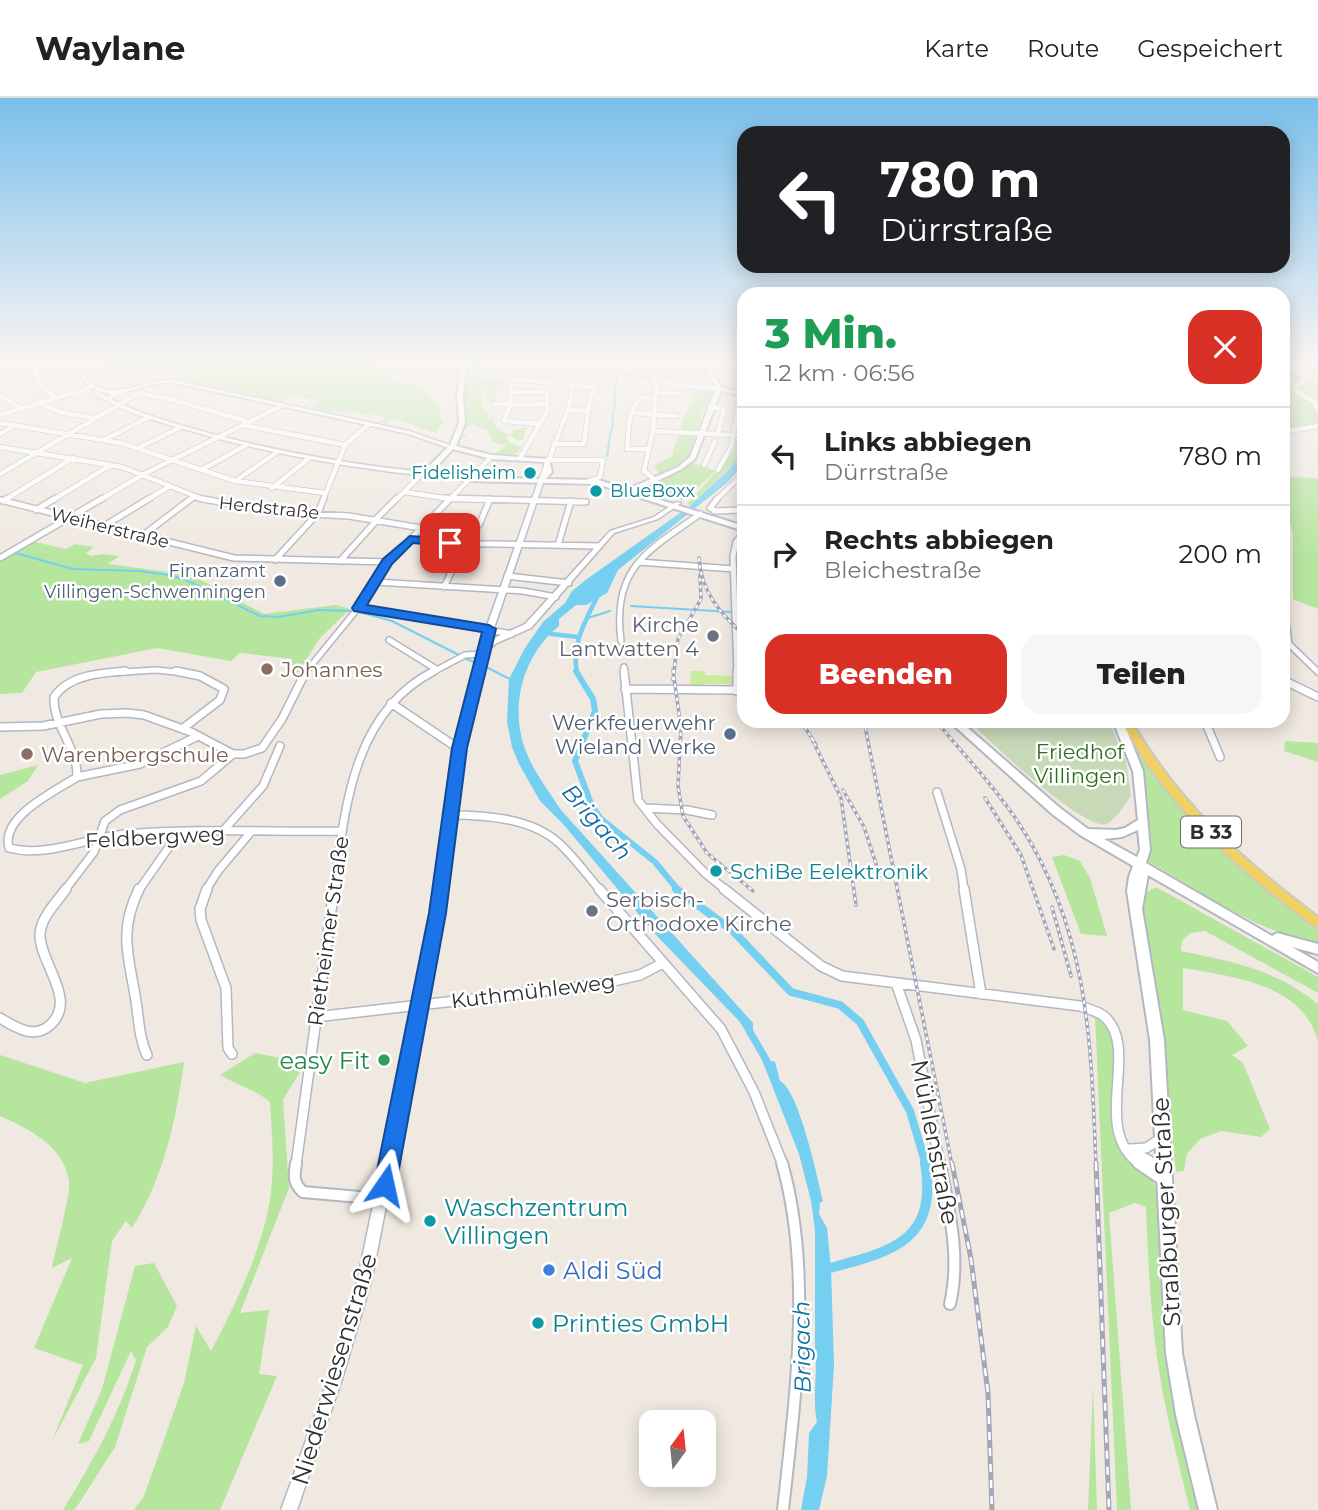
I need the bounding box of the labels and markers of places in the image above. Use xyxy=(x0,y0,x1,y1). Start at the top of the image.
place label: Fidelisheim xyxy=(411,462,516,484)
marker: Fidelisheim xyxy=(522,465,538,481)
place label: BlueBoxx xyxy=(610,480,696,502)
marker: BlueBoxx xyxy=(588,483,604,499)
pin xyxy=(420,513,480,573)
place label: Finanzamt Villingen-Schwenningen xyxy=(44,560,266,603)
marker: Finanzamt Villingen-Schwenningen xyxy=(272,573,288,589)
place label: Kirche Lantwatten 4 xyxy=(559,612,699,661)
marker: Kirche Lantwatten 4 xyxy=(705,628,721,644)
place label: Johannes xyxy=(280,657,383,682)
marker: Johannes xyxy=(259,661,275,677)
place label: Werkfeuerwehr Wieland Werke xyxy=(552,710,716,759)
marker: Werkfeuerwehr Wieland Werke xyxy=(722,726,738,742)
place label: Warenbergschule xyxy=(41,742,229,767)
marker: Warenbergschule xyxy=(19,746,35,762)
place label: SchiBe Eelektronik xyxy=(730,859,929,884)
marker: SchiBe Eelektronik xyxy=(708,863,724,879)
place label: Serbisch- Orthodoxe Kirche xyxy=(606,887,792,936)
marker: Serbisch- Orthodoxe Kirche xyxy=(584,903,600,919)
place label: easy Fit xyxy=(280,1046,370,1075)
marker: easy Fit xyxy=(376,1052,392,1068)
place label: Waschzentrum Villingen xyxy=(444,1193,629,1250)
marker: Waschzentrum Villingen xyxy=(422,1213,438,1229)
place label: Aldi Süd xyxy=(563,1256,663,1285)
marker: Aldi Süd xyxy=(541,1262,557,1278)
place label: Printies GmbH xyxy=(552,1309,729,1338)
marker: Printies GmbH xyxy=(530,1315,546,1331)

